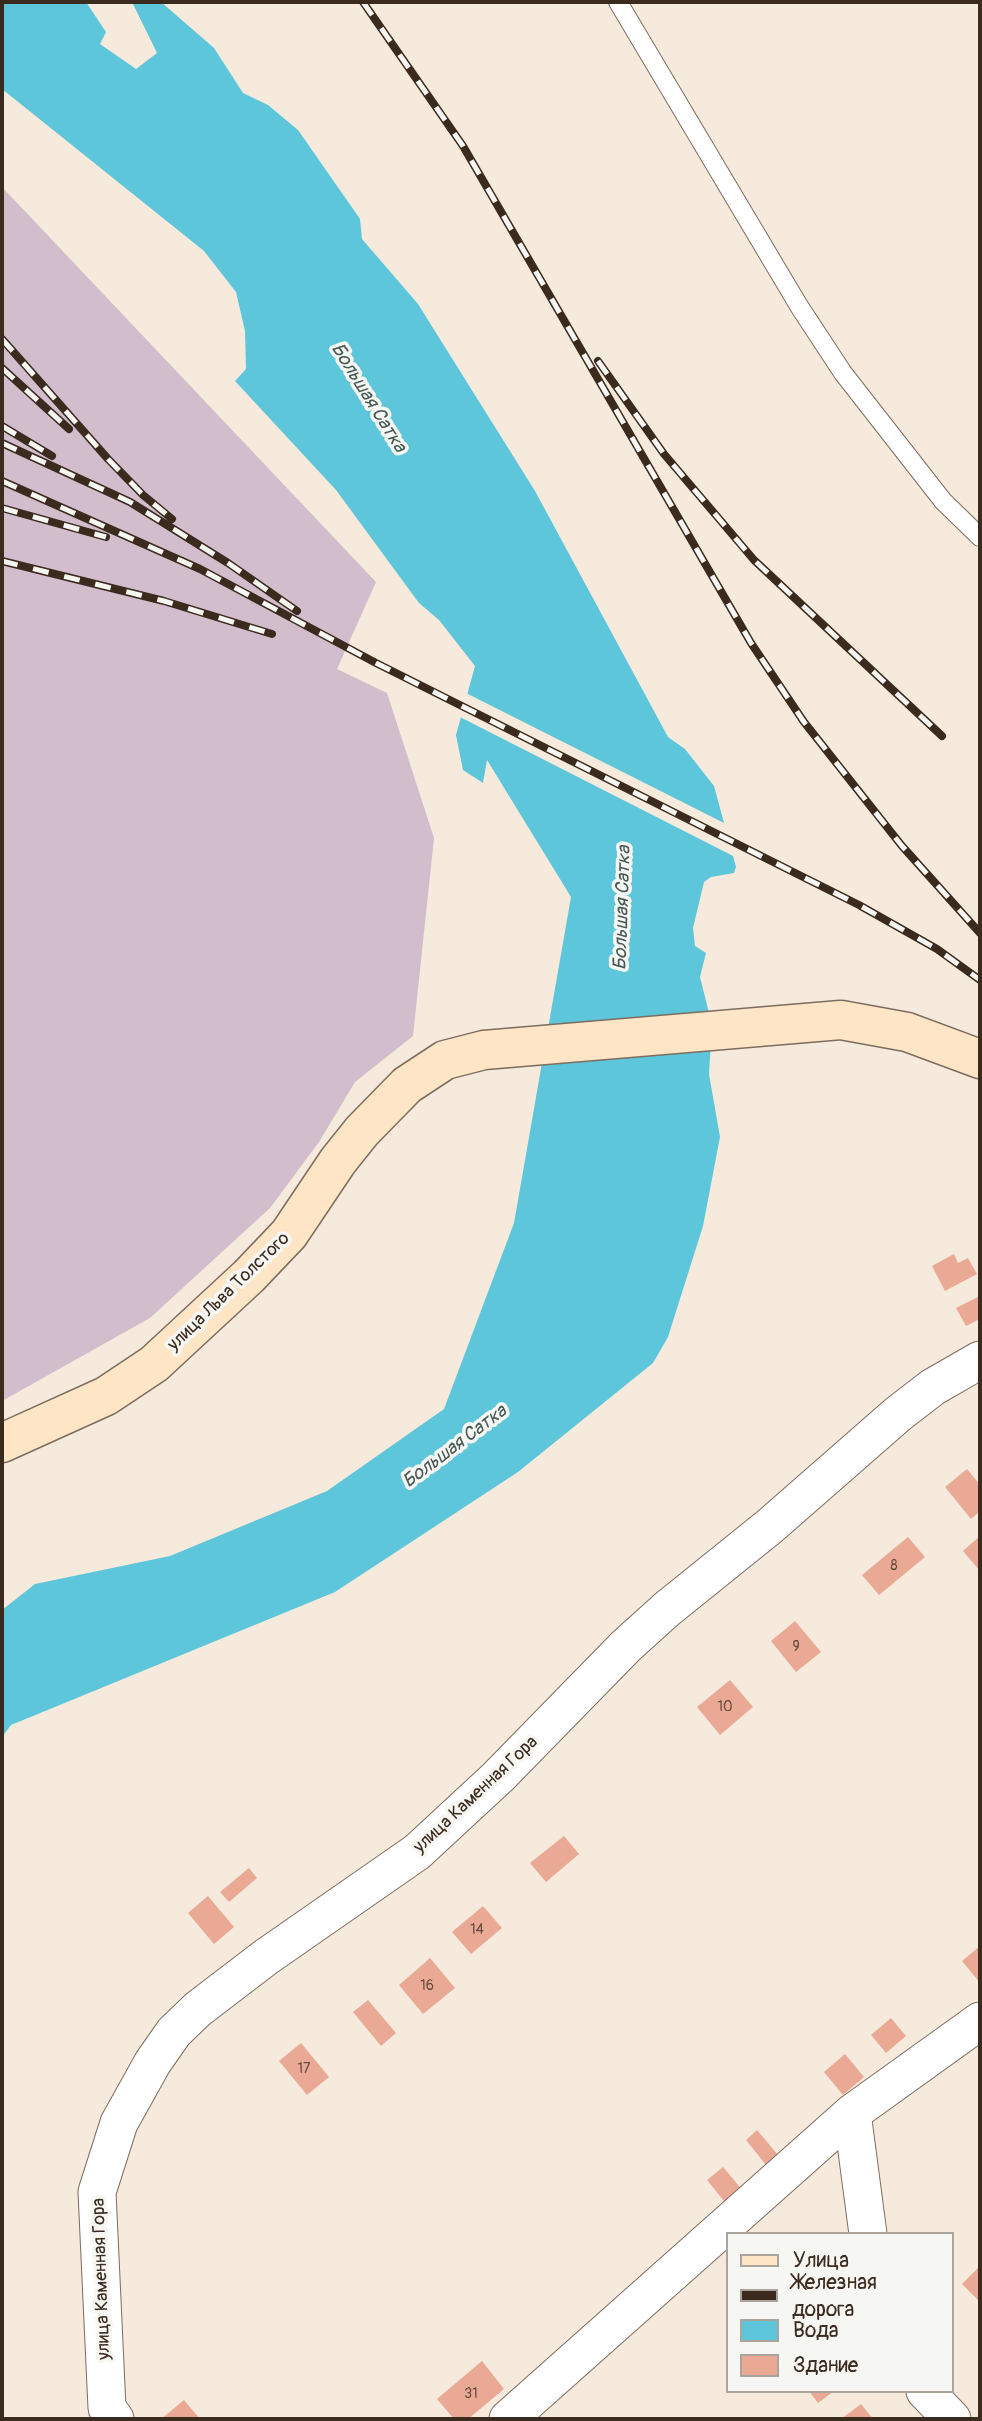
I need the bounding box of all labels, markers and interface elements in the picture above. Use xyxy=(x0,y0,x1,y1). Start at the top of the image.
water label: Большая Сатка xyxy=(325,339,411,457)
water label: Большая Сатка xyxy=(609,845,637,971)
street label: улица Льва Толстого xyxy=(163,1228,295,1356)
water label: Большая Сатка xyxy=(398,1400,512,1494)
house number: 8 xyxy=(890,1558,898,1574)
house number: 9 xyxy=(792,1639,800,1655)
house number: 10 xyxy=(717,1699,733,1715)
street label: улица Каменная Гора xyxy=(409,1732,543,1858)
house number: 14 xyxy=(470,1922,484,1938)
house number: 16 xyxy=(420,1978,434,1994)
house number: 17 xyxy=(298,2061,310,2077)
street label: улица Каменная Гора xyxy=(88,2198,116,2360)
legend xyxy=(726,2232,954,2393)
text: Улица xyxy=(793,2247,849,2274)
text: Железная дорога xyxy=(792,2269,877,2323)
text: Вода xyxy=(793,2317,839,2344)
text: Здание xyxy=(793,2352,858,2379)
house number: 31 xyxy=(464,2386,478,2402)

